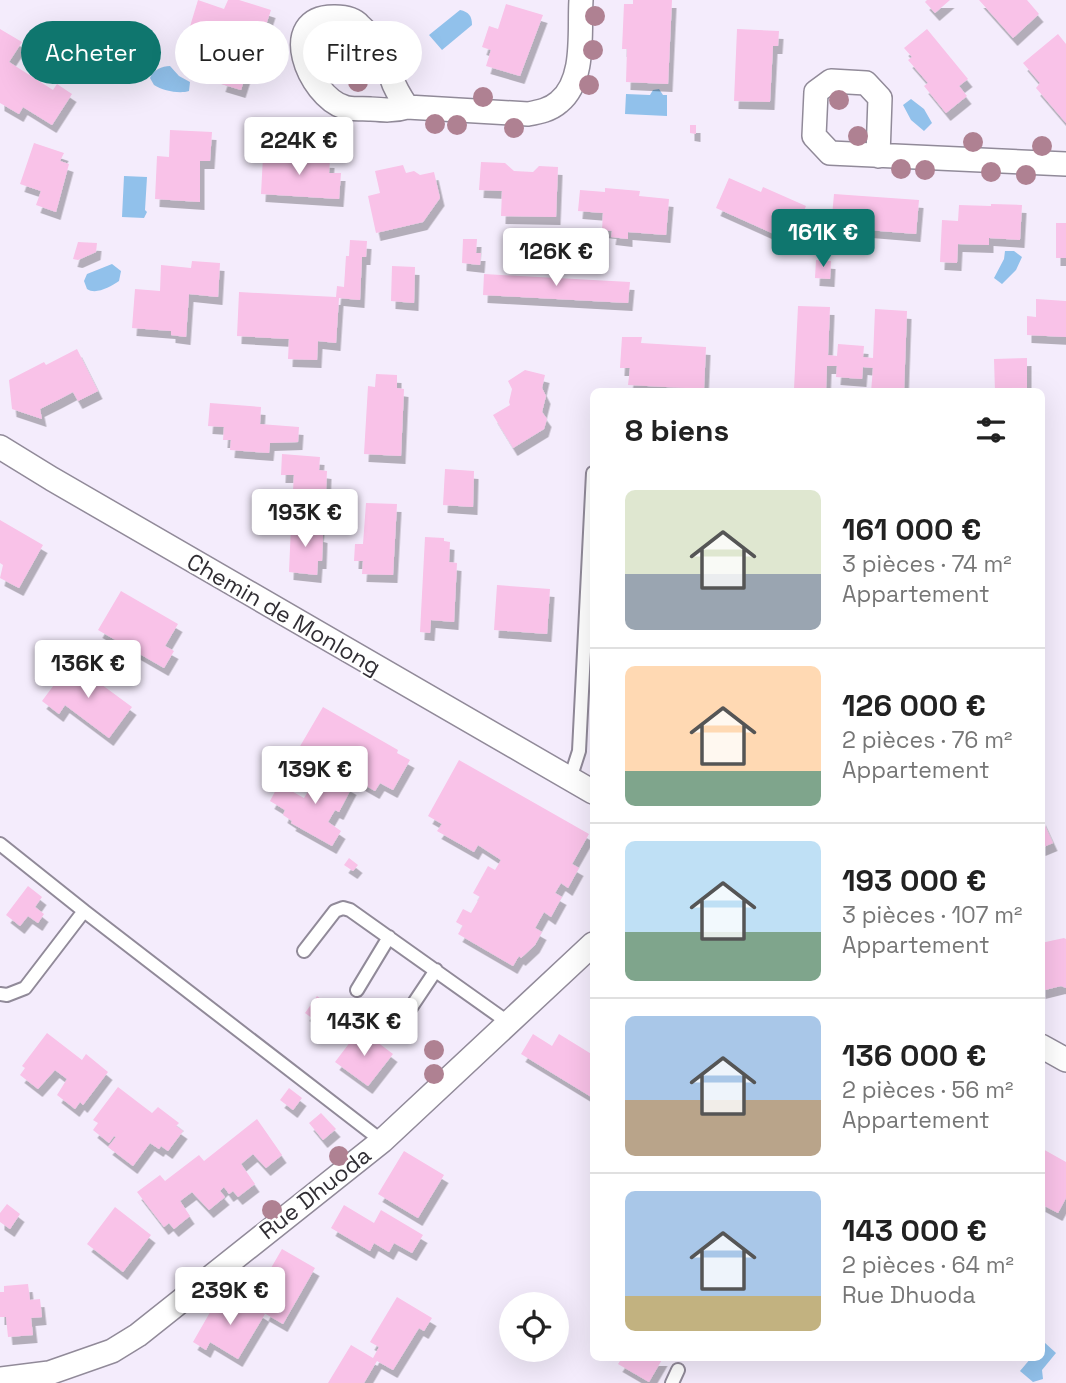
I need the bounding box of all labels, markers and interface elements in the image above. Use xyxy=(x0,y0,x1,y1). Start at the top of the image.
chip: Acheter xyxy=(21,21,161,84)
chip: Louer xyxy=(175,21,289,84)
chip: Filtres xyxy=(303,21,422,84)
pin: 224K € xyxy=(242,118,356,177)
text: 224K € xyxy=(260,125,338,155)
pin: 161K € xyxy=(766,210,880,269)
text: 161K € xyxy=(788,217,858,247)
pin: 126K € xyxy=(499,229,613,288)
text: 126K € xyxy=(519,236,593,266)
text: 8 biens xyxy=(625,411,729,450)
icon: filters xyxy=(972,411,1010,449)
pin: 193K € xyxy=(248,490,362,549)
text: 193K € xyxy=(268,497,342,527)
text: 161 000 € xyxy=(842,510,981,549)
icon: home xyxy=(681,518,765,602)
street label: Chemin de Monlong xyxy=(182,546,386,682)
text: 3 pièces · 74 m² xyxy=(842,549,1012,579)
text: Appartement xyxy=(842,579,990,609)
pin: 136K € xyxy=(31,640,145,700)
text: 136K € xyxy=(51,648,125,678)
text: 126 000 € xyxy=(842,686,986,725)
icon: home xyxy=(681,694,765,778)
text: 2 pièces · 76 m² xyxy=(842,725,1012,755)
pin: 139K € xyxy=(258,746,372,806)
text: 139K € xyxy=(278,754,352,784)
text: Appartement xyxy=(842,755,990,785)
text: 193 000 € xyxy=(842,861,986,900)
icon: home xyxy=(681,869,765,953)
text: 3 pièces · 107 m² xyxy=(842,900,1023,930)
text: Appartement xyxy=(842,930,990,960)
pin: 143K € xyxy=(307,998,421,1058)
text: 143K € xyxy=(327,1006,401,1036)
text: 136 000 € xyxy=(842,1036,986,1075)
icon: home xyxy=(681,1044,765,1128)
text: 2 pièces · 56 m² xyxy=(842,1075,1013,1105)
text: Appartement xyxy=(842,1105,990,1135)
street label: Rue Dhuoda xyxy=(253,1140,377,1246)
text: 143 000 € xyxy=(842,1211,987,1250)
icon: home xyxy=(681,1219,765,1303)
text: 2 pièces · 64 m² xyxy=(842,1250,1014,1280)
pin: 239K € xyxy=(173,1268,287,1327)
text: 239K € xyxy=(191,1275,269,1305)
text: Rue Dhuoda xyxy=(842,1280,976,1310)
map controls xyxy=(499,1292,569,1362)
button: locate xyxy=(499,1292,569,1362)

